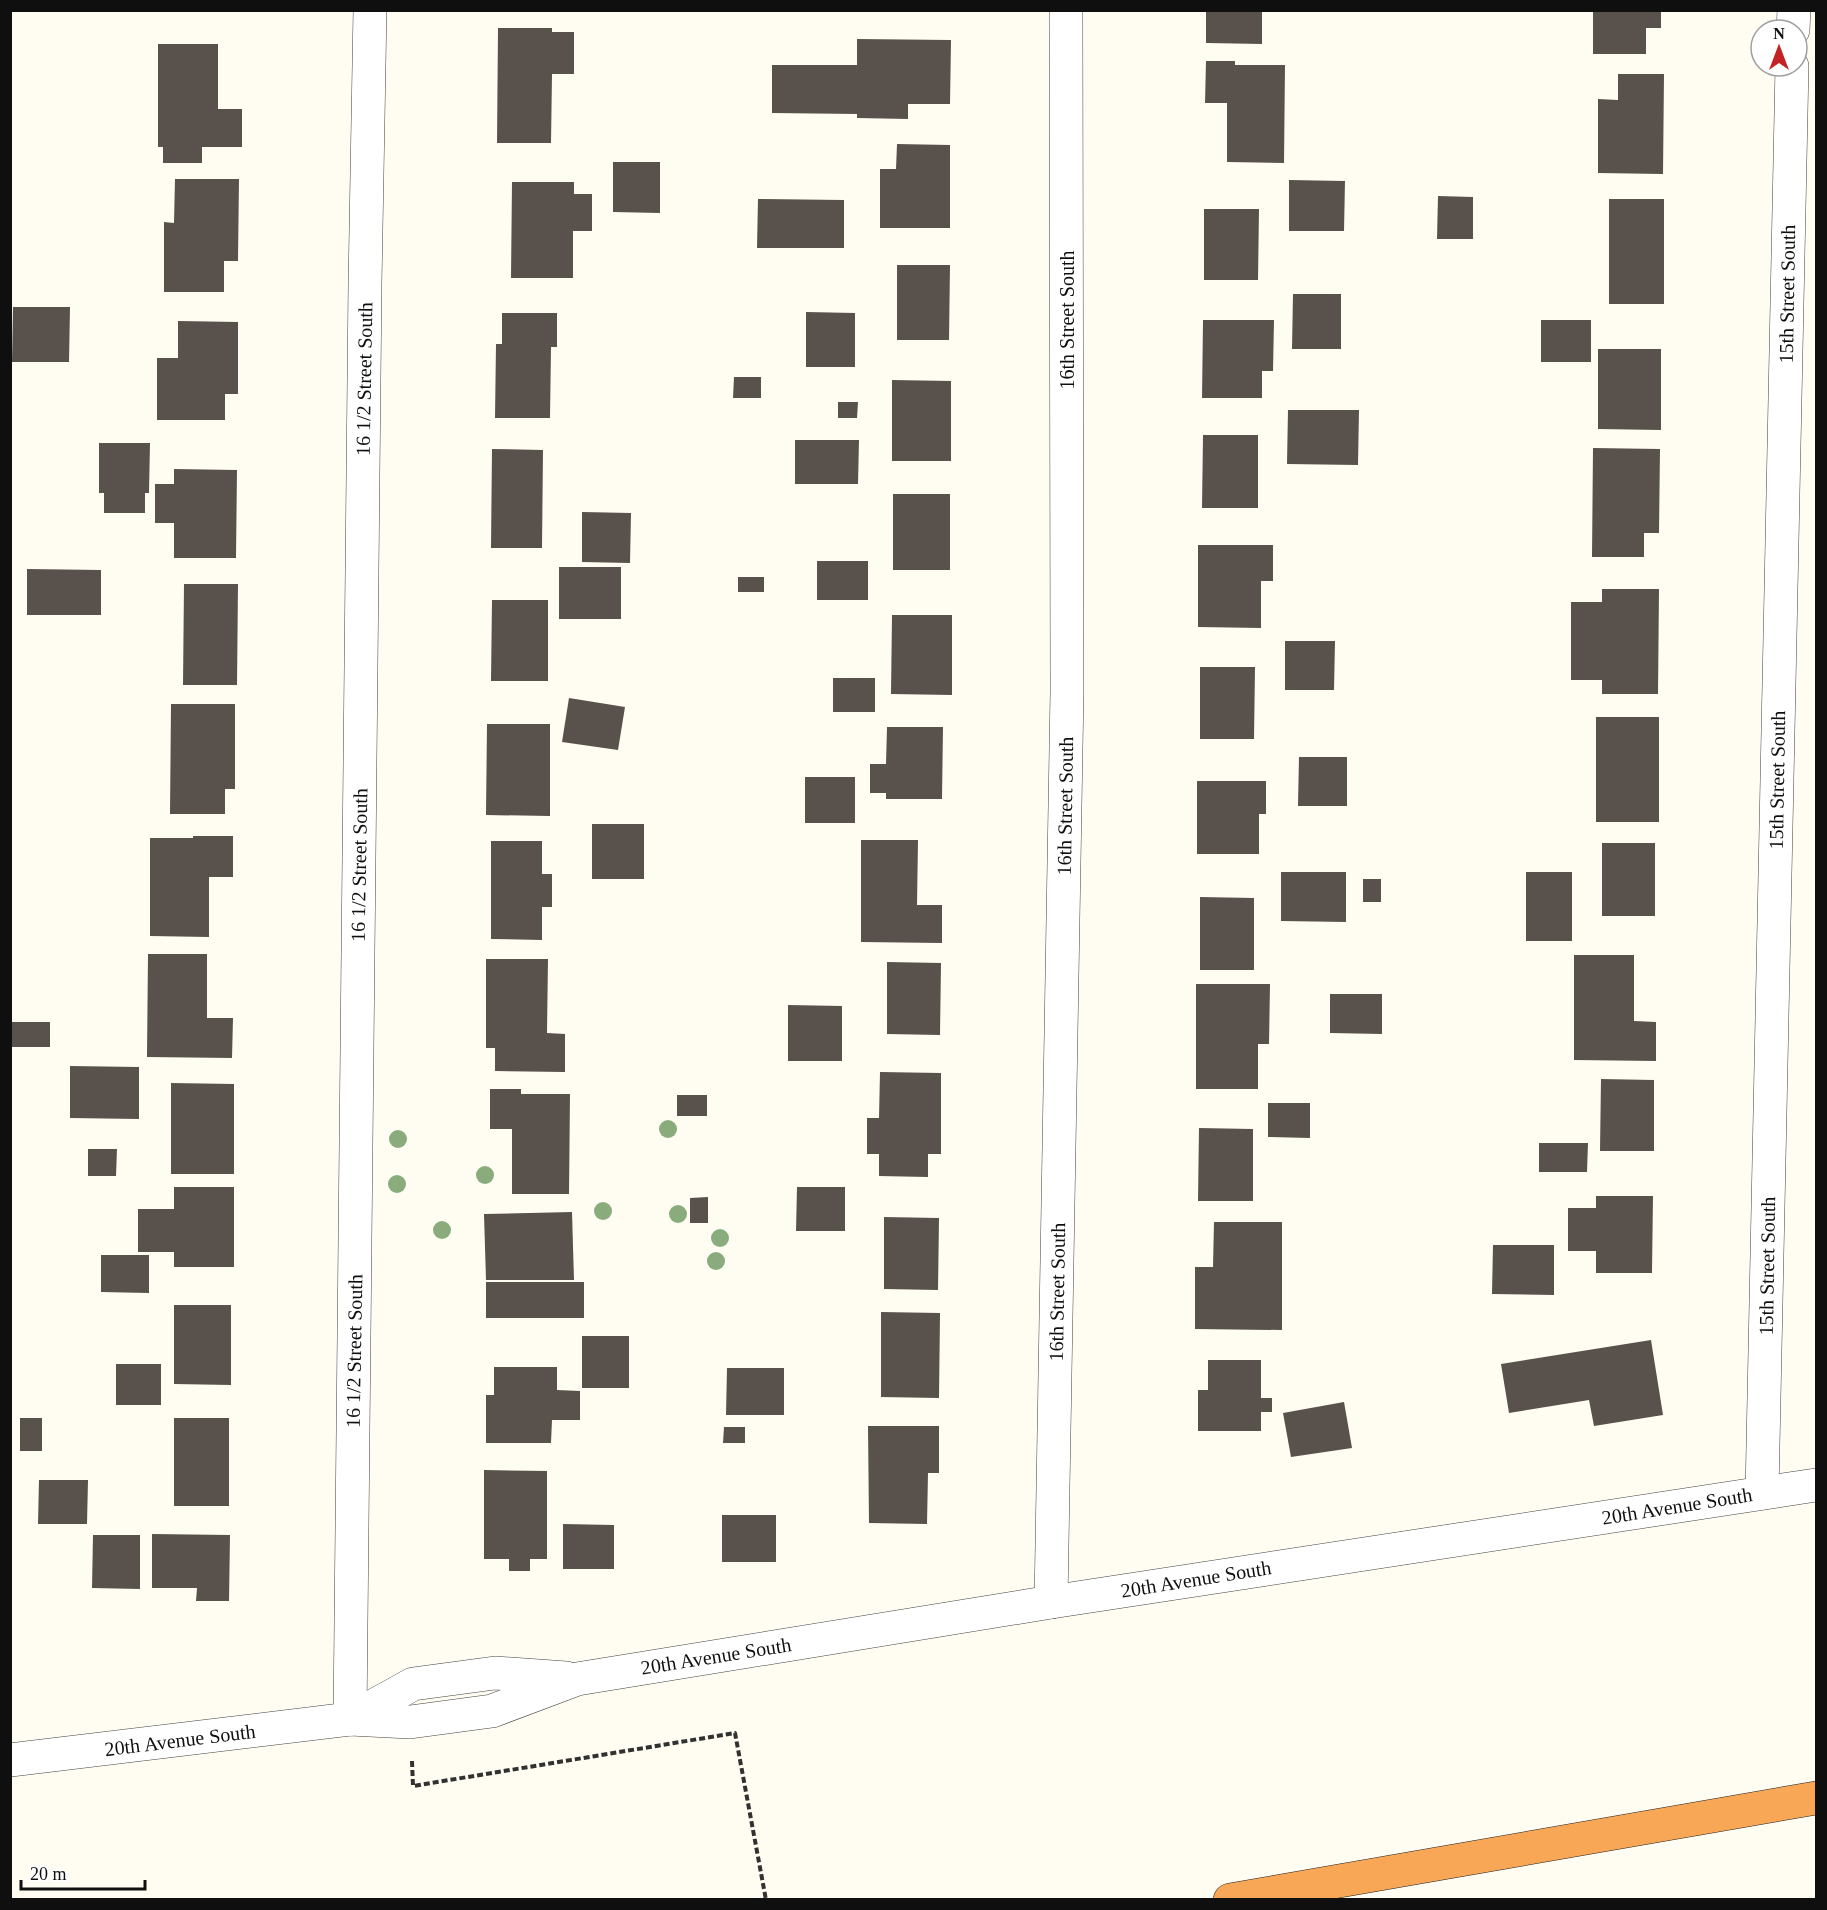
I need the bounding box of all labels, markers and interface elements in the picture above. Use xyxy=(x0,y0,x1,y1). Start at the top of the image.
north arrow xyxy=(1749,18,1809,78)
text: N xyxy=(1773,25,1785,42)
street label: 15th Street South xyxy=(1775,224,1799,364)
street label: 16th Street South xyxy=(1056,251,1078,389)
street label: 16 1/2 Street South xyxy=(352,302,376,456)
street label: 15th Street South xyxy=(1765,710,1789,850)
street label: 16th Street South xyxy=(1053,736,1077,876)
street label: 16 1/2 Street South xyxy=(347,788,371,942)
street label: 15th Street South xyxy=(1755,1196,1779,1336)
street label: 16th Street South xyxy=(1045,1222,1069,1362)
street label: 16 1/2 Street South xyxy=(342,1274,366,1428)
street label: 20th Avenue South xyxy=(1600,1483,1754,1529)
street label: 20th Avenue South xyxy=(1119,1556,1273,1602)
street label: 20th Avenue South xyxy=(639,1633,793,1679)
street label: 20th Avenue South xyxy=(103,1720,257,1760)
scale bar xyxy=(21,1853,146,1891)
text: 20 m xyxy=(30,1864,67,1884)

